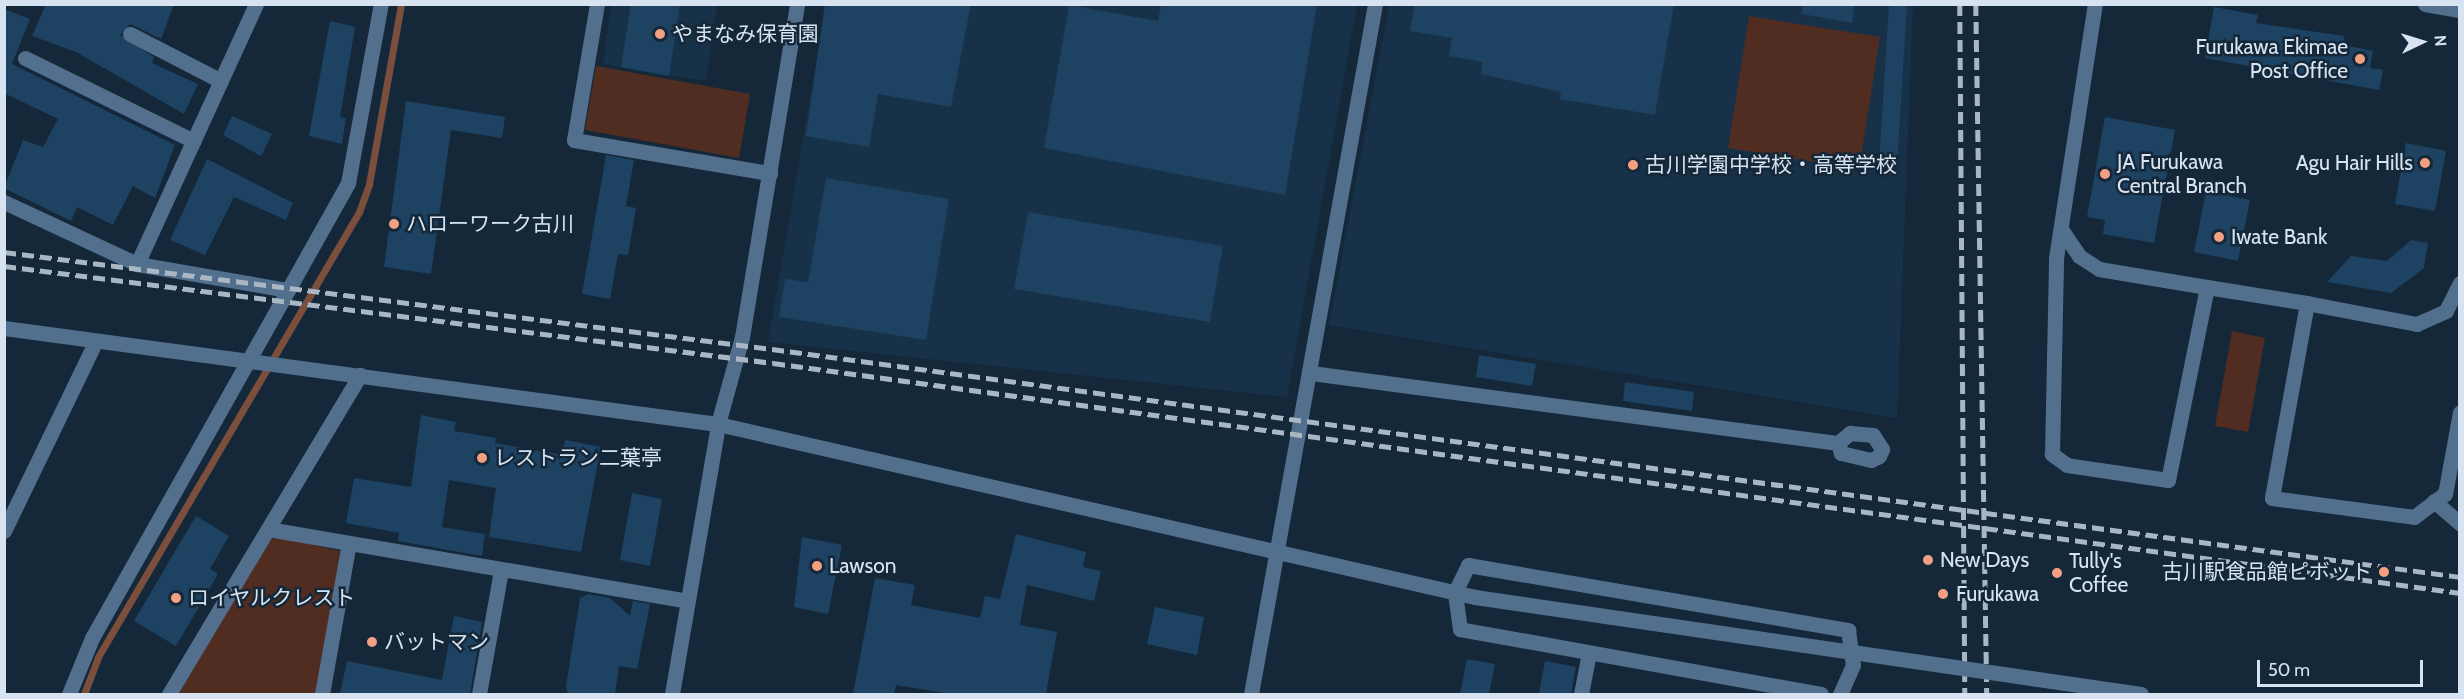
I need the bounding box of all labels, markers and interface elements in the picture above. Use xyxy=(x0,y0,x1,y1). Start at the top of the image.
north arrow xyxy=(2392,12,2452,72)
place label: やまなみ保育園 xyxy=(672,21,819,47)
marker: やまなみ保育園 xyxy=(653,27,667,41)
place label: Furukawa Ekimae Post Office xyxy=(2195,34,2348,84)
text: N xyxy=(2431,34,2450,47)
marker: Furukawa Ekimae Post Office xyxy=(2353,52,2367,66)
place label: JA Furukawa Central Branch xyxy=(2117,149,2247,199)
place label: Agu Hair Hills xyxy=(2296,150,2413,176)
place label: 古川学園中学校・高等学校 xyxy=(1645,152,1897,178)
marker: Agu Hair Hills xyxy=(2418,156,2432,170)
marker: 古川学園中学校・高等学校 xyxy=(1626,158,1640,172)
marker: JA Furukawa Central Branch xyxy=(2098,167,2112,181)
place label: ハローワーク古川 xyxy=(406,211,574,237)
marker: ハローワーク古川 xyxy=(387,217,401,231)
place label: Iwate Bank xyxy=(2231,224,2327,250)
marker: Iwate Bank xyxy=(2212,230,2226,244)
place label: レストラン二葉亭 xyxy=(494,445,662,471)
marker: レストラン二葉亭 xyxy=(475,451,489,465)
place label: New Days xyxy=(1940,547,2029,573)
place label: Tully's Coffee xyxy=(2069,548,2128,598)
place label: Lawson xyxy=(829,553,897,579)
marker: New Days xyxy=(1921,553,1935,567)
marker: Lawson xyxy=(810,559,824,573)
place label: 古川駅食品館ピボット xyxy=(2162,559,2372,585)
marker: 古川駅食品館ピボット xyxy=(2377,565,2391,579)
marker: Tully's Coffee xyxy=(2050,566,2064,580)
place label: Furukawa xyxy=(1956,581,2039,607)
place label: ロイヤルクレスト xyxy=(188,585,356,611)
marker: Furukawa xyxy=(1934,585,1952,603)
marker: ロイヤルクレスト xyxy=(169,591,183,605)
place label: バットマン xyxy=(384,629,489,655)
marker: バットマン xyxy=(365,635,379,649)
scale bar xyxy=(2260,648,2426,686)
text: 50 m xyxy=(2268,659,2310,681)

